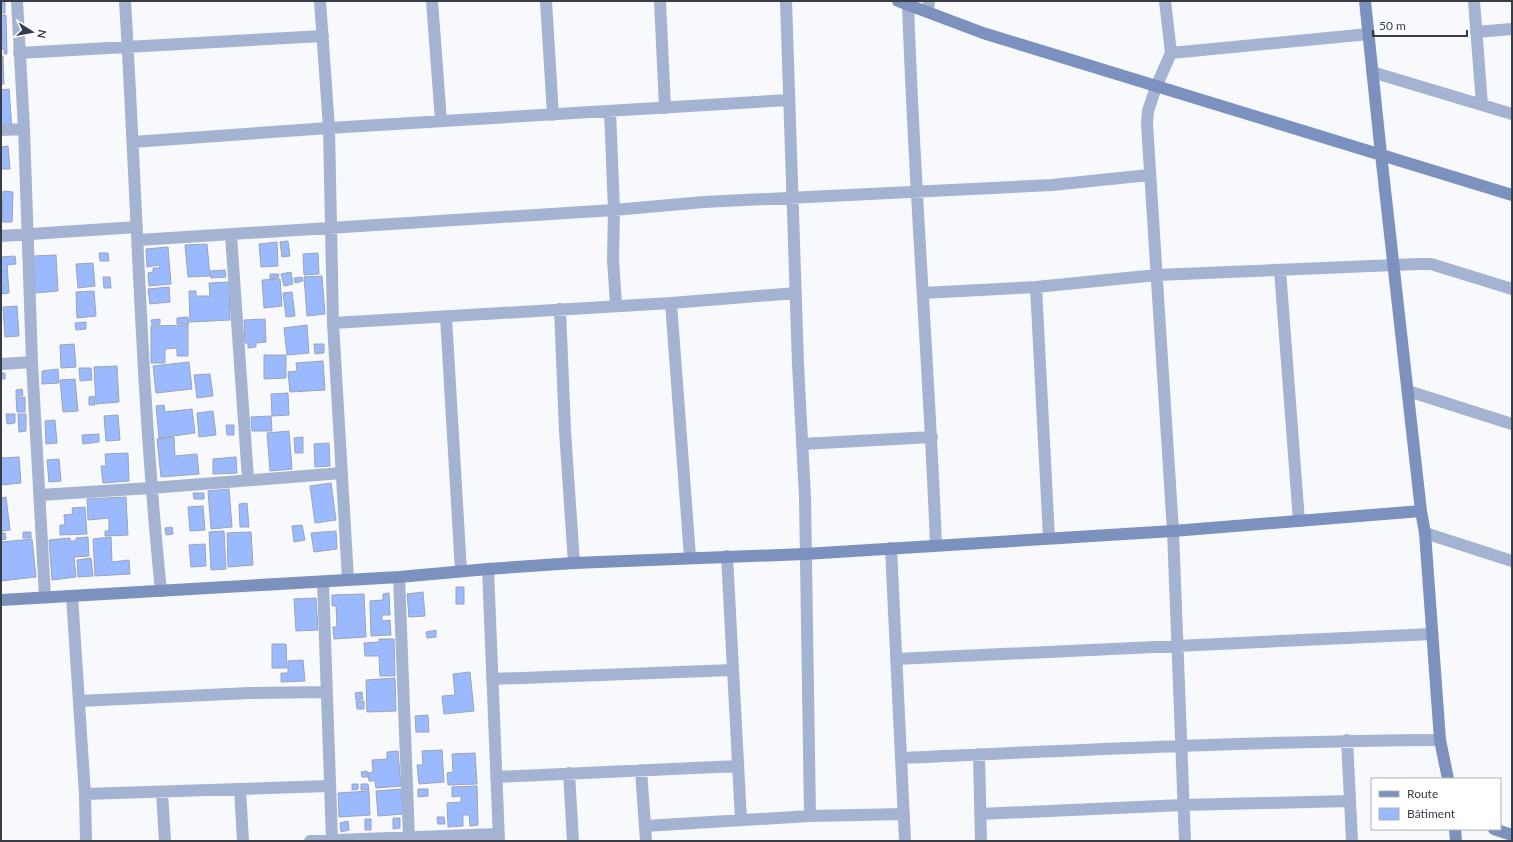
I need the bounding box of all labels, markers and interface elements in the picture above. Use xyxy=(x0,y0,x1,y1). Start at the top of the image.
north arrow xyxy=(12,12,52,52)
scale bar xyxy=(1373,12,1467,38)
text: 50 m xyxy=(1379,18,1406,33)
text: N xyxy=(35,29,49,39)
legend xyxy=(1371,778,1501,830)
text: Route xyxy=(1407,786,1438,801)
text: Bâtiment xyxy=(1407,806,1456,821)

